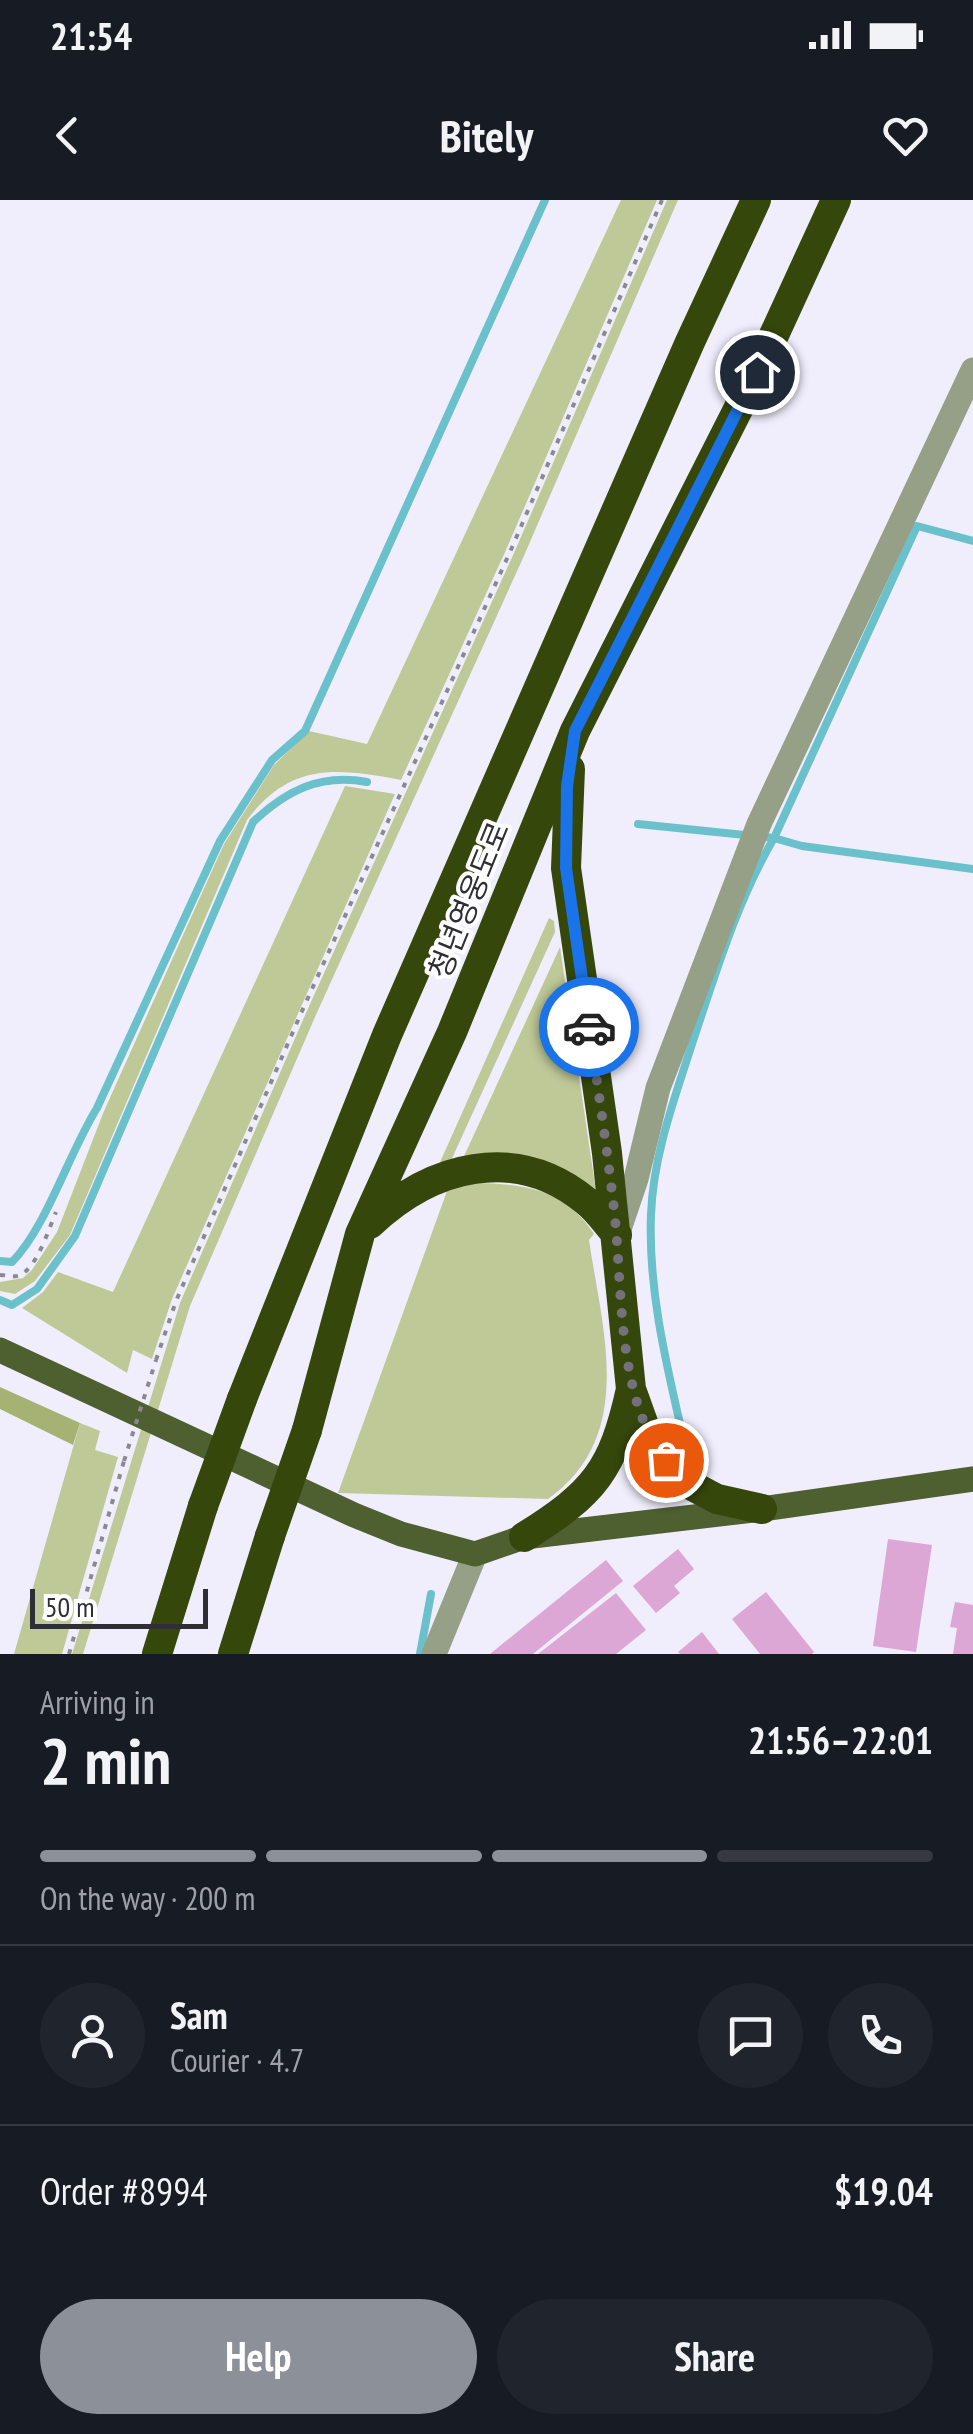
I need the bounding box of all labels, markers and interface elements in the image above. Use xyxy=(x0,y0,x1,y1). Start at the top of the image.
text: 21:54 xyxy=(50,11,132,60)
text: Bitely xyxy=(440,106,533,164)
icon: back xyxy=(40,108,95,163)
icon: heart xyxy=(878,108,933,163)
pin xyxy=(715,330,800,415)
icon: home xyxy=(730,345,785,400)
street label: 청년영웅도로 xyxy=(419,816,517,984)
courier xyxy=(539,977,639,1077)
icon: car xyxy=(562,1000,617,1055)
pin xyxy=(624,1418,709,1503)
icon: bag xyxy=(639,1433,694,1488)
scale bar xyxy=(30,1584,208,1628)
text: 50 m xyxy=(45,1588,94,1625)
text: Arriving in xyxy=(40,1681,155,1723)
text: 21:56–22:01 xyxy=(748,1715,933,1764)
text: 2 min xyxy=(40,1718,171,1802)
text: On the way · 200 m xyxy=(40,1877,255,1919)
button: person xyxy=(40,1983,145,2088)
button: chat xyxy=(698,1983,803,2088)
button: phone xyxy=(828,1983,933,2088)
text: Sam xyxy=(170,1990,228,2039)
text: Courier · 4.7 xyxy=(170,2039,304,2081)
text: Order #8994 xyxy=(40,2166,207,2215)
text: $19.04 xyxy=(834,2166,933,2215)
button: Help xyxy=(40,2299,477,2414)
button: Share xyxy=(497,2299,933,2414)

